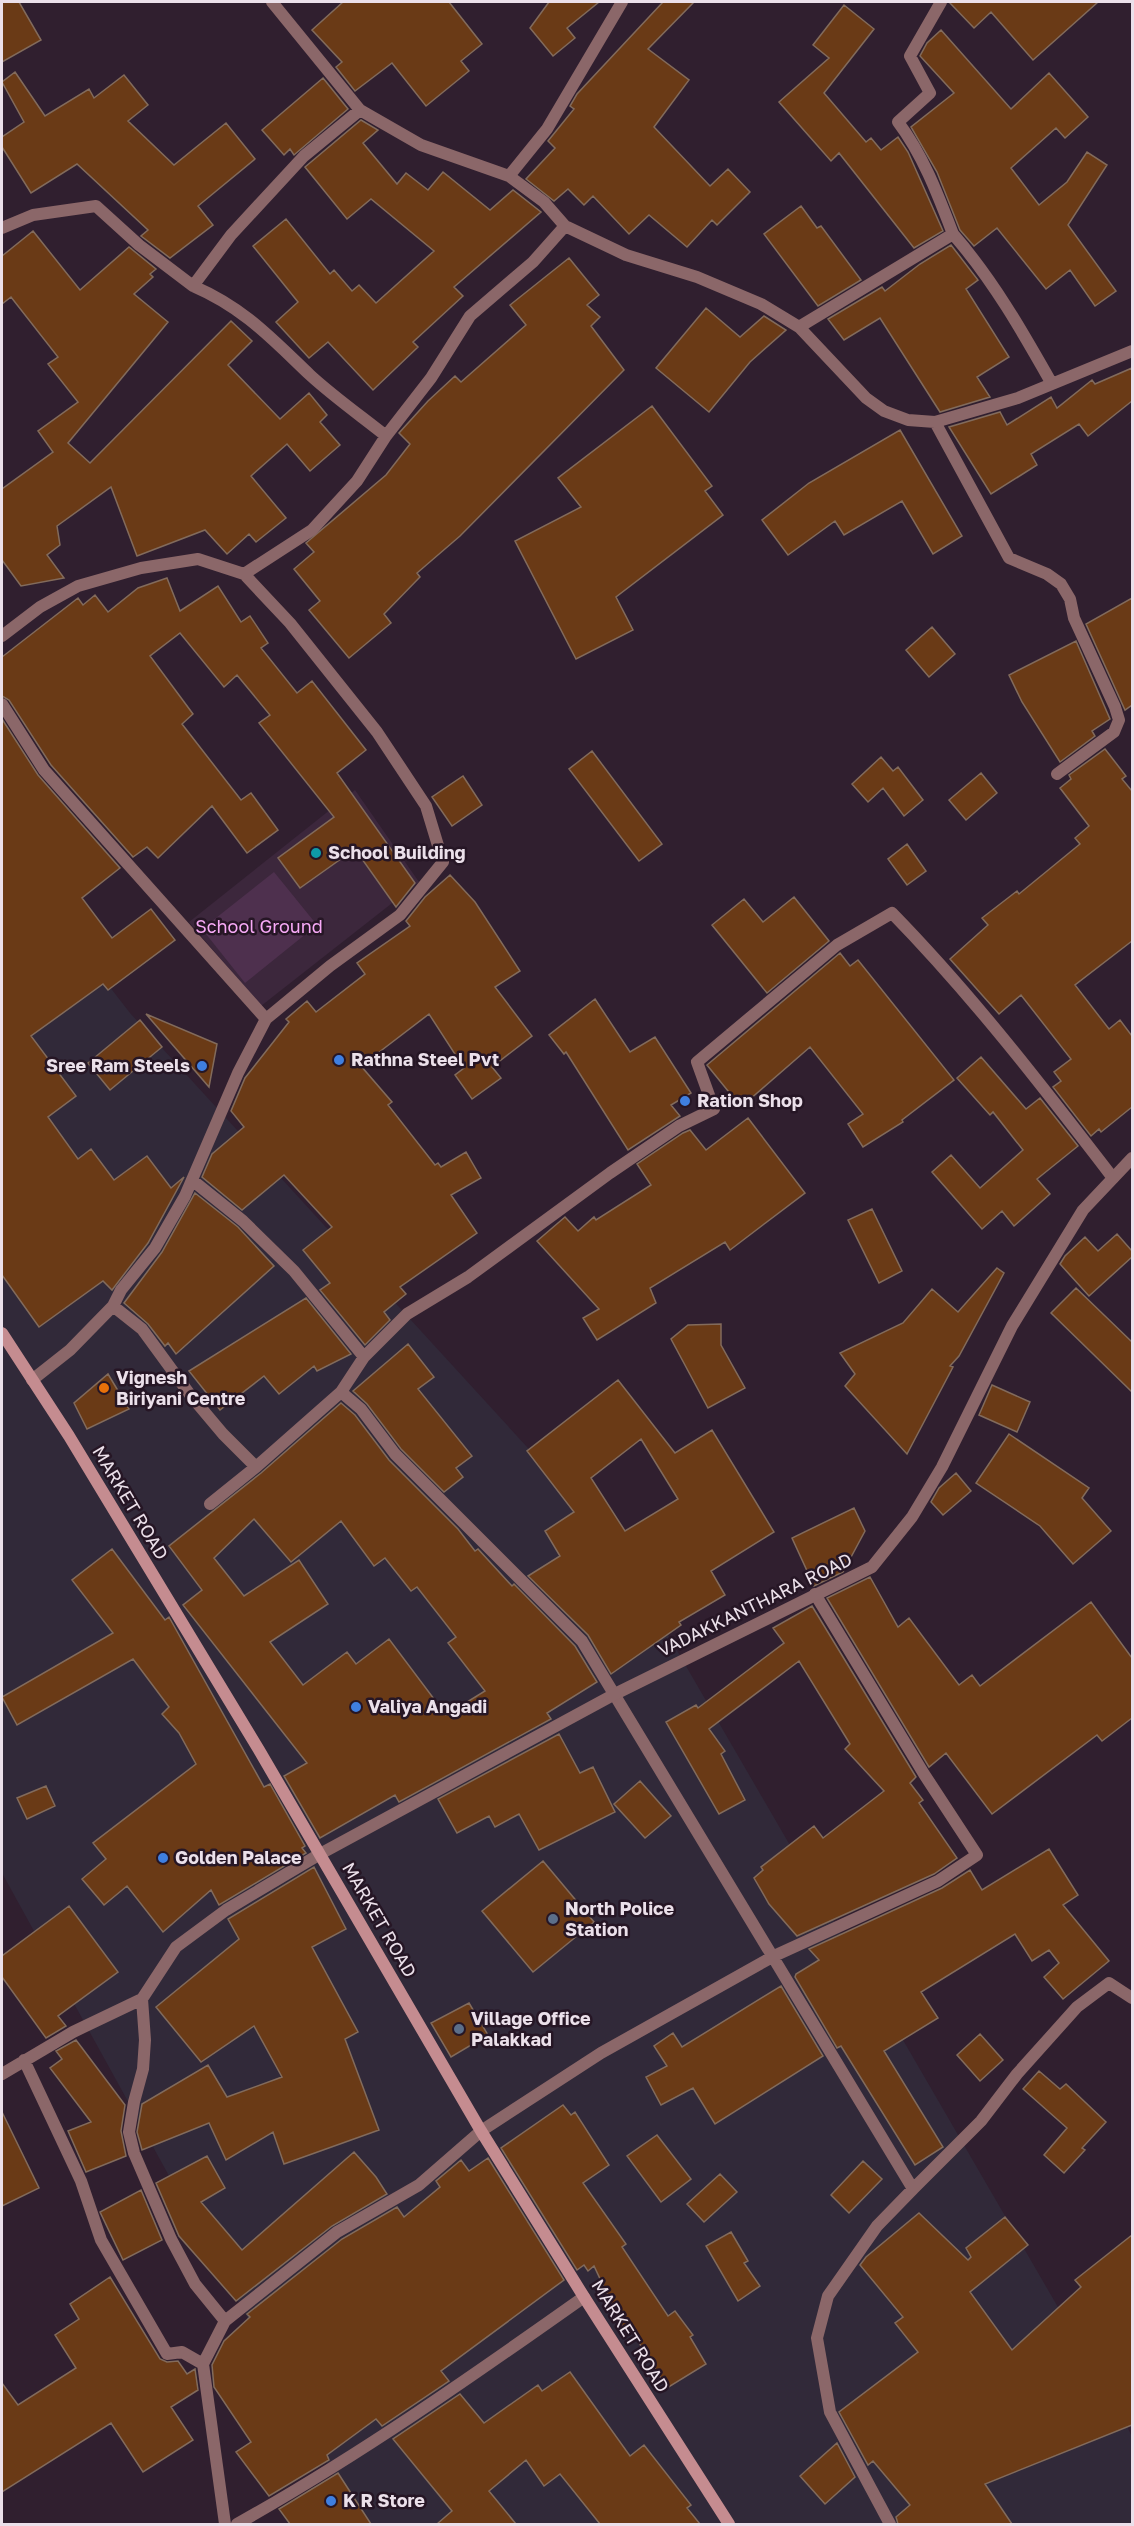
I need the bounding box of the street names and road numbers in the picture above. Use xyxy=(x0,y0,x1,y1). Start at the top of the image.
street label: MARKET ROAD xyxy=(88,1442,173,1563)
street label: VADAKKANTHARA ROAD xyxy=(654,1547,855,1661)
street label: MARKET ROAD xyxy=(338,1858,422,1981)
street label: MARKET ROAD xyxy=(587,2275,674,2396)

